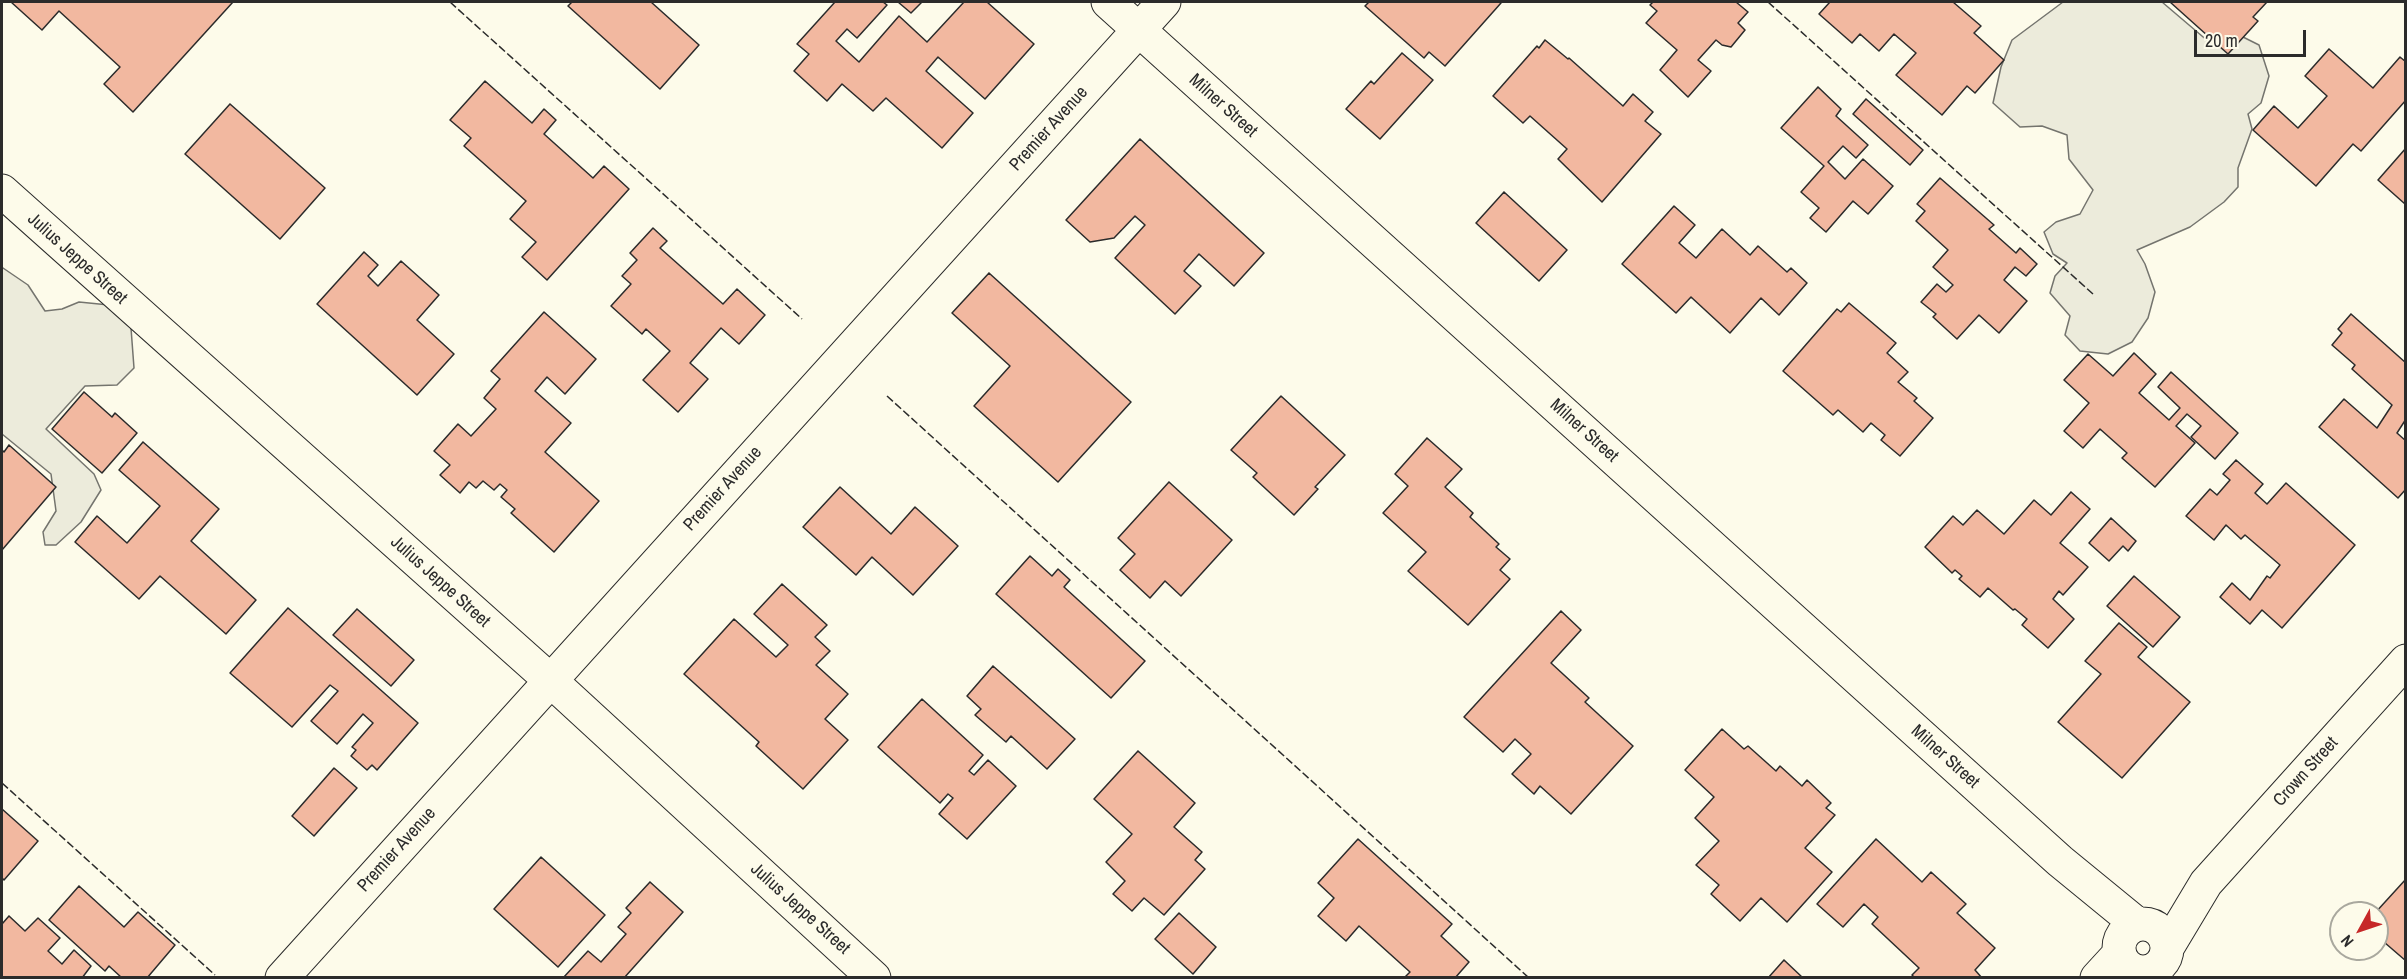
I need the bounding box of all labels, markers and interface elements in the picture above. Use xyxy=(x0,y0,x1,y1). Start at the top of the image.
scale bar xyxy=(2197,18,2310,56)
text: 20 m xyxy=(2205,28,2238,53)
street label: Milner Street xyxy=(1184,70,1262,142)
street label: Premier Avenue xyxy=(1005,82,1093,176)
street label: Julius Jeppe Street xyxy=(23,209,131,309)
street label: Milner Street xyxy=(1545,395,1623,467)
street label: Premier Avenue xyxy=(679,442,767,536)
street label: Julius Jeppe Street xyxy=(386,532,494,632)
street label: Milner Street xyxy=(1906,721,1984,793)
street label: Crown Street xyxy=(2269,733,2343,811)
street label: Premier Avenue xyxy=(353,803,441,897)
street label: Julius Jeppe Street xyxy=(746,859,854,959)
north arrow xyxy=(2329,901,2389,961)
text: N xyxy=(2335,931,2358,952)

